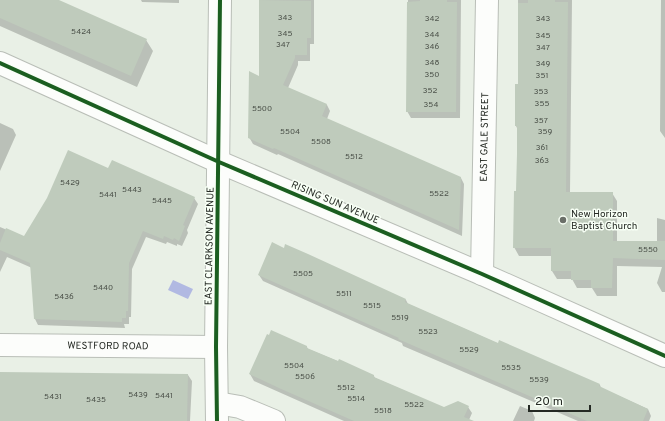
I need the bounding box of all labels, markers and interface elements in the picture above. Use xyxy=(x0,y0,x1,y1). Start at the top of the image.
house number: 343 xyxy=(278,13,292,23)
house number: 342 xyxy=(425,14,439,24)
house number: 343 xyxy=(536,14,550,24)
house number: 5424 xyxy=(71,27,91,37)
house number: 345 xyxy=(278,29,292,39)
house number: 344 xyxy=(425,30,439,40)
house number: 345 xyxy=(536,31,550,41)
house number: 347 xyxy=(276,40,290,50)
house number: 346 xyxy=(425,42,440,52)
house number: 347 xyxy=(536,43,550,53)
house number: 348 xyxy=(425,58,439,68)
house number: 349 xyxy=(536,59,550,69)
house number: 350 xyxy=(425,70,439,80)
house number: 351 xyxy=(536,71,548,81)
house number: 352 xyxy=(423,86,437,96)
house number: 353 xyxy=(534,87,548,97)
street label: EAST GALE STREET xyxy=(477,92,492,182)
house number: 355 xyxy=(535,99,549,109)
house number: 354 xyxy=(424,100,438,110)
house number: 5500 xyxy=(252,104,272,114)
house number: 357 xyxy=(534,116,548,126)
house number: 5504 xyxy=(280,127,300,137)
house number: 359 xyxy=(538,127,552,137)
house number: 5508 xyxy=(311,137,331,147)
house number: 361 xyxy=(536,143,548,153)
house number: 5512 xyxy=(345,152,363,162)
house number: 363 xyxy=(535,156,549,166)
house number: 5429 xyxy=(60,178,80,188)
street label: RISING SUN AVENUE xyxy=(289,179,381,227)
house number: 5443 xyxy=(122,185,142,195)
street label: EAST CLARKSON AVENUE xyxy=(202,187,218,305)
house number: 5522 xyxy=(429,189,449,199)
house number: 5441 xyxy=(99,190,117,200)
house number: 5445 xyxy=(152,196,172,206)
place label: New Horizon Baptist Church xyxy=(571,208,638,233)
marker: New Horizon Baptist Church xyxy=(558,215,568,225)
house number: 5550 xyxy=(638,245,658,255)
house number: 5505 xyxy=(293,269,313,279)
house number: 5440 xyxy=(93,283,113,293)
house number: 5511 xyxy=(336,289,352,299)
house number: 5436 xyxy=(54,292,74,302)
house number: 5515 xyxy=(363,301,381,311)
house number: 5519 xyxy=(391,313,409,323)
house number: 5523 xyxy=(418,327,438,337)
street label: WESTFORD ROAD xyxy=(67,339,149,353)
house number: 5529 xyxy=(459,345,479,355)
house number: 5504 xyxy=(284,361,304,371)
house number: 5535 xyxy=(501,363,521,373)
house number: 5506 xyxy=(295,372,315,382)
house number: 5539 xyxy=(529,375,549,385)
house number: 5512 xyxy=(337,383,355,393)
scale bar xyxy=(529,387,590,413)
house number: 5439 xyxy=(128,390,148,400)
house number: 5441 xyxy=(155,391,173,401)
house number: 5431 xyxy=(44,392,62,402)
house number: 5514 xyxy=(347,394,365,404)
text: 20 m xyxy=(535,394,563,410)
house number: 5435 xyxy=(86,395,106,405)
house number: 5522 xyxy=(404,400,424,410)
house number: 5518 xyxy=(374,406,392,416)

